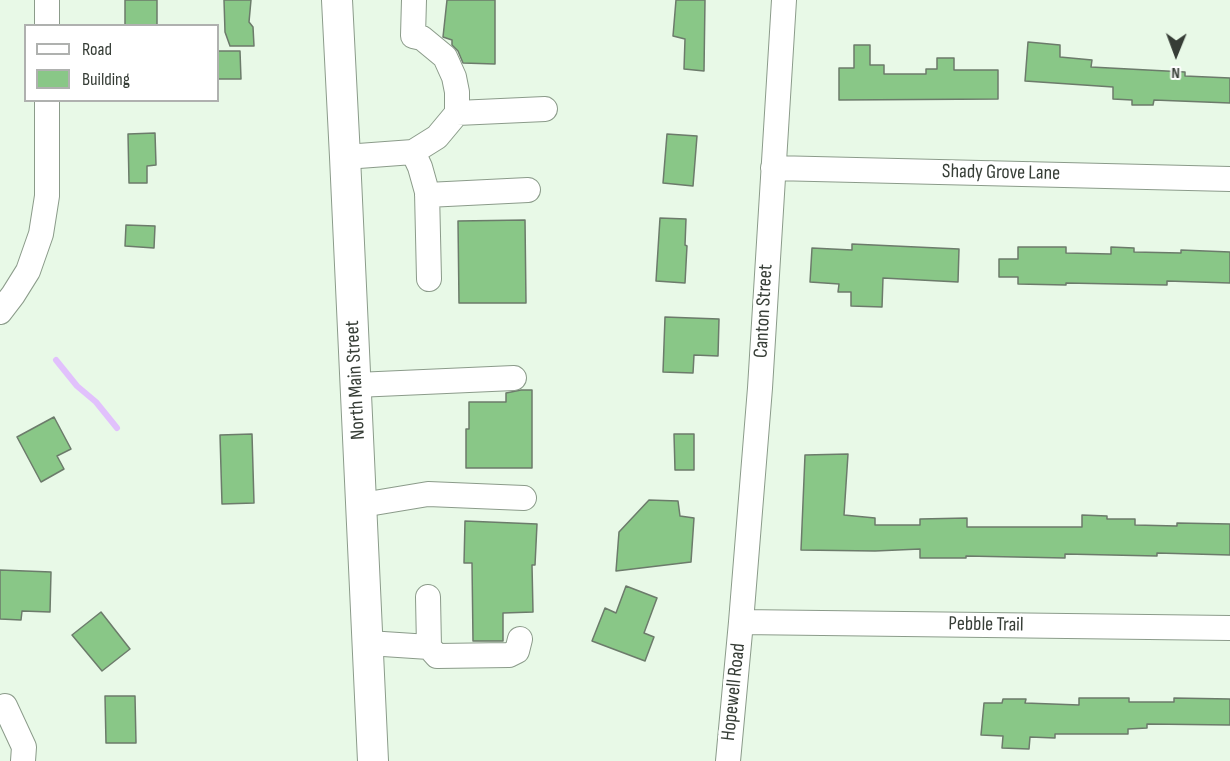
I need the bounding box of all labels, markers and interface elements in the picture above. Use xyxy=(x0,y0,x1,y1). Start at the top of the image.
legend xyxy=(24,24,219,102)
north arrow xyxy=(1146,24,1206,84)
text: Road xyxy=(82,39,112,60)
text: N xyxy=(1171,63,1180,82)
text: Building xyxy=(82,69,130,90)
street label: Shady Grove Lane xyxy=(942,160,1060,186)
street label: Canton Street xyxy=(750,263,778,359)
street label: North Main Street xyxy=(341,320,371,440)
street label: Pebble Trail xyxy=(948,612,1024,638)
street label: Hopewell Road xyxy=(717,642,751,742)

